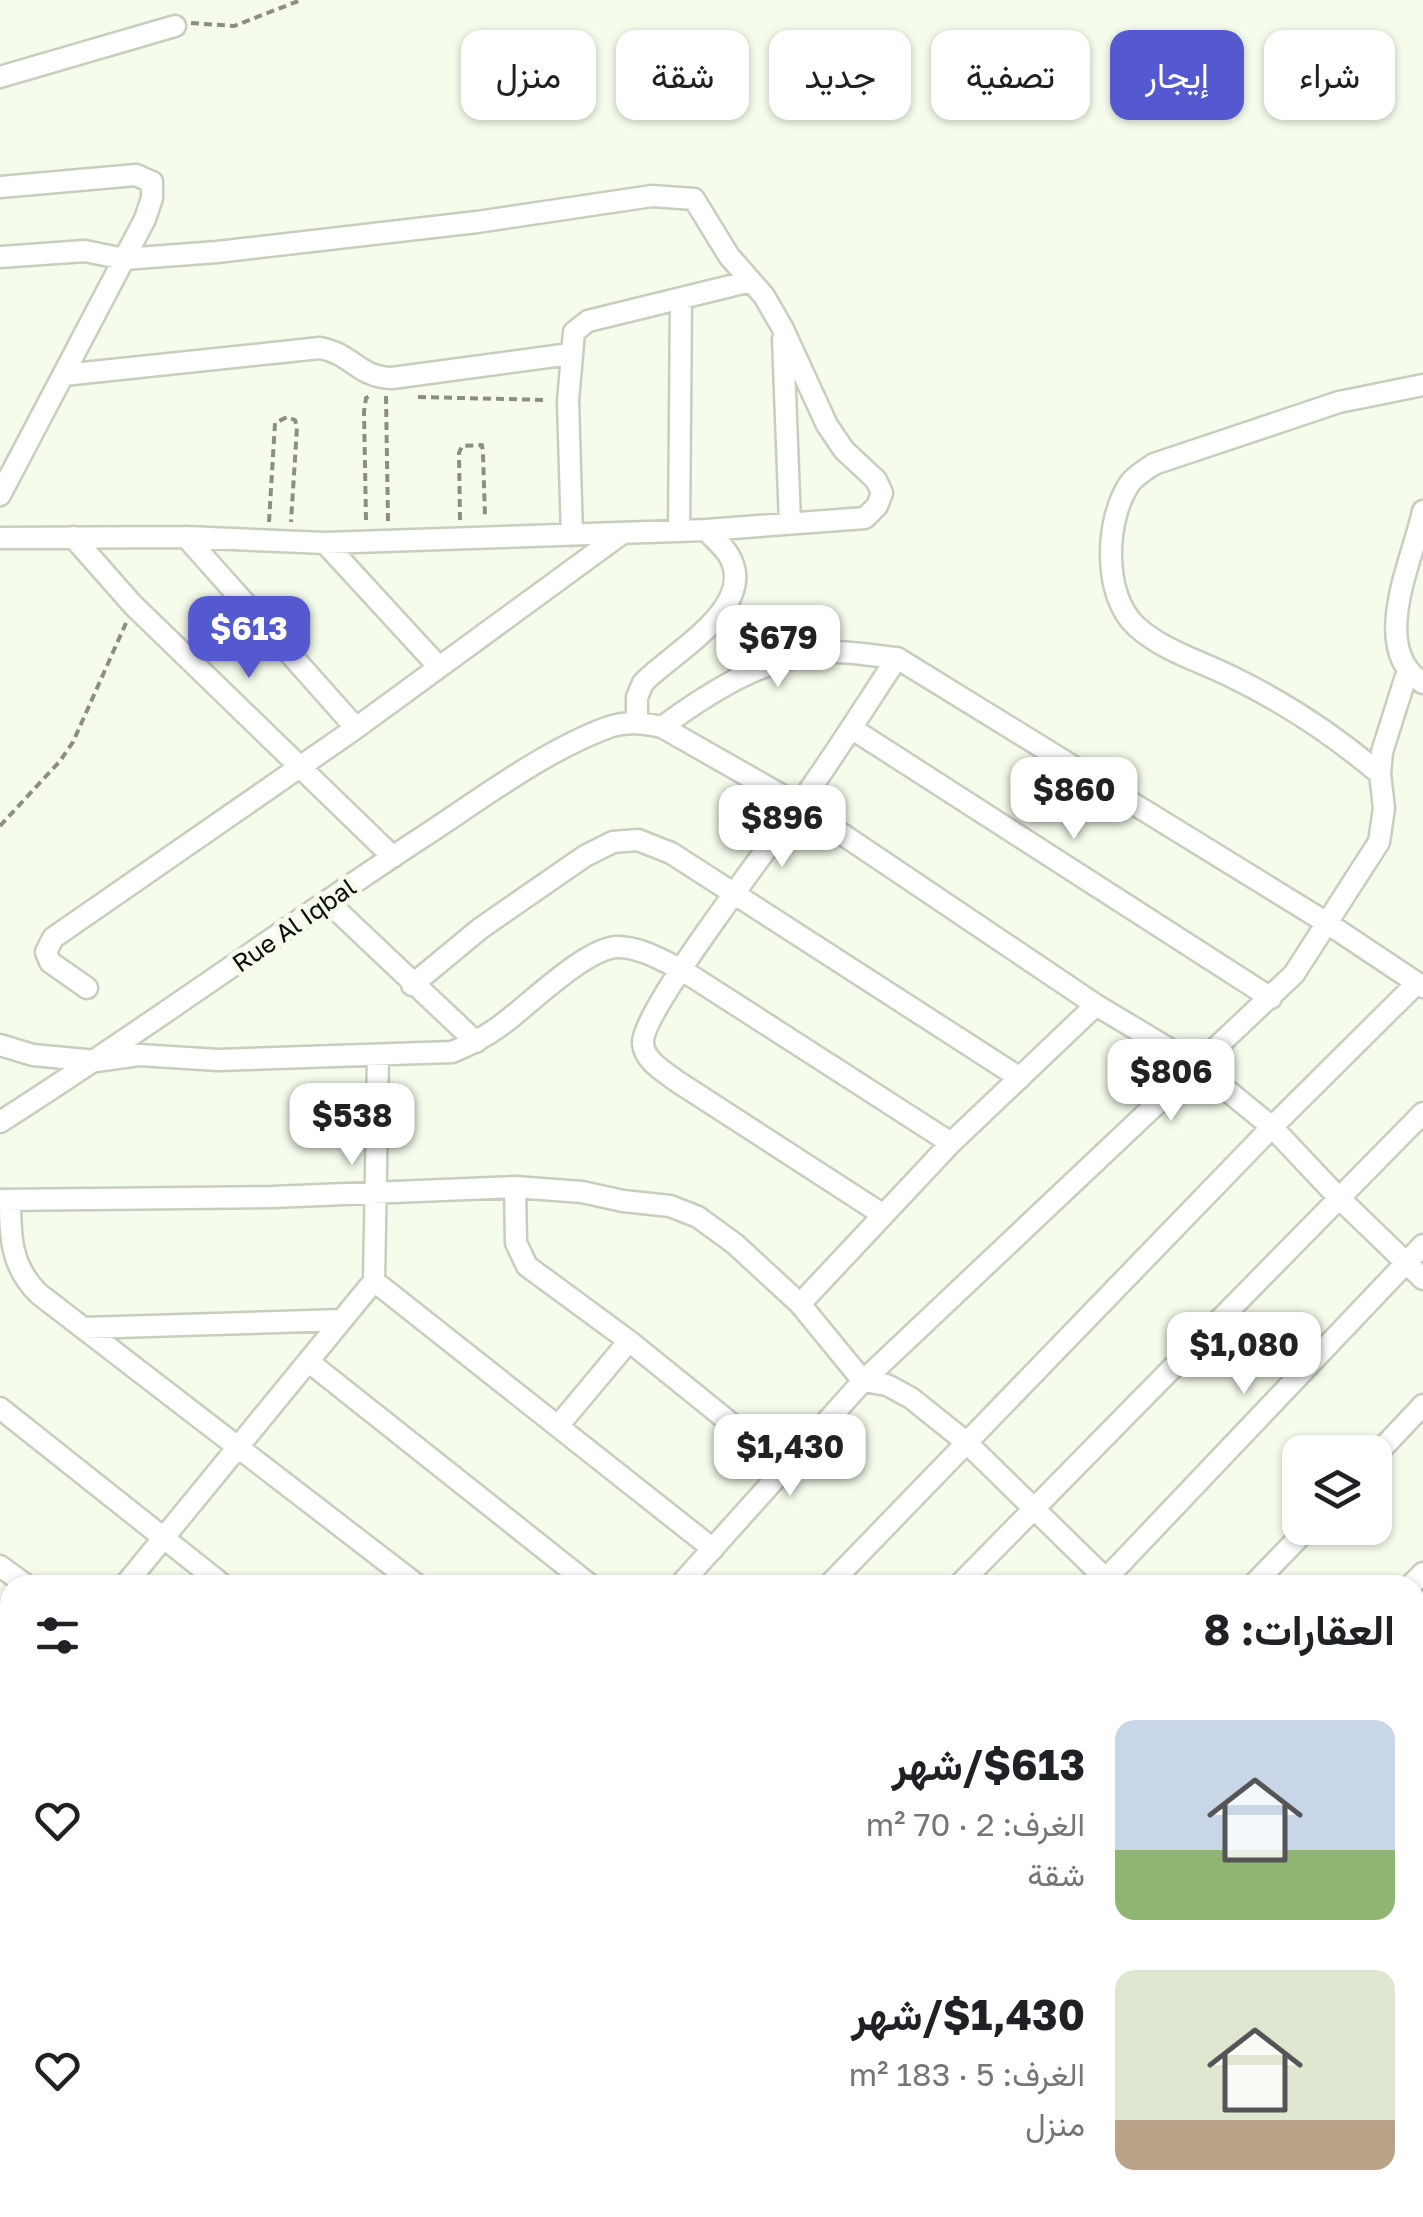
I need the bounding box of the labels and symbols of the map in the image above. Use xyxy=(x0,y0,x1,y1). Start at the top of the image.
pin: $613 xyxy=(190,596,308,681)
pin: $679 xyxy=(719,605,837,690)
pin: $860 xyxy=(1015,757,1133,842)
pin: $896 xyxy=(723,785,841,870)
street label: Rue Al Iqbal xyxy=(226,871,361,978)
pin: $806 xyxy=(1112,1039,1230,1124)
pin: $538 xyxy=(293,1083,411,1168)
pin: $1,080 xyxy=(1163,1312,1325,1397)
pin: $1,430 xyxy=(709,1414,871,1499)

